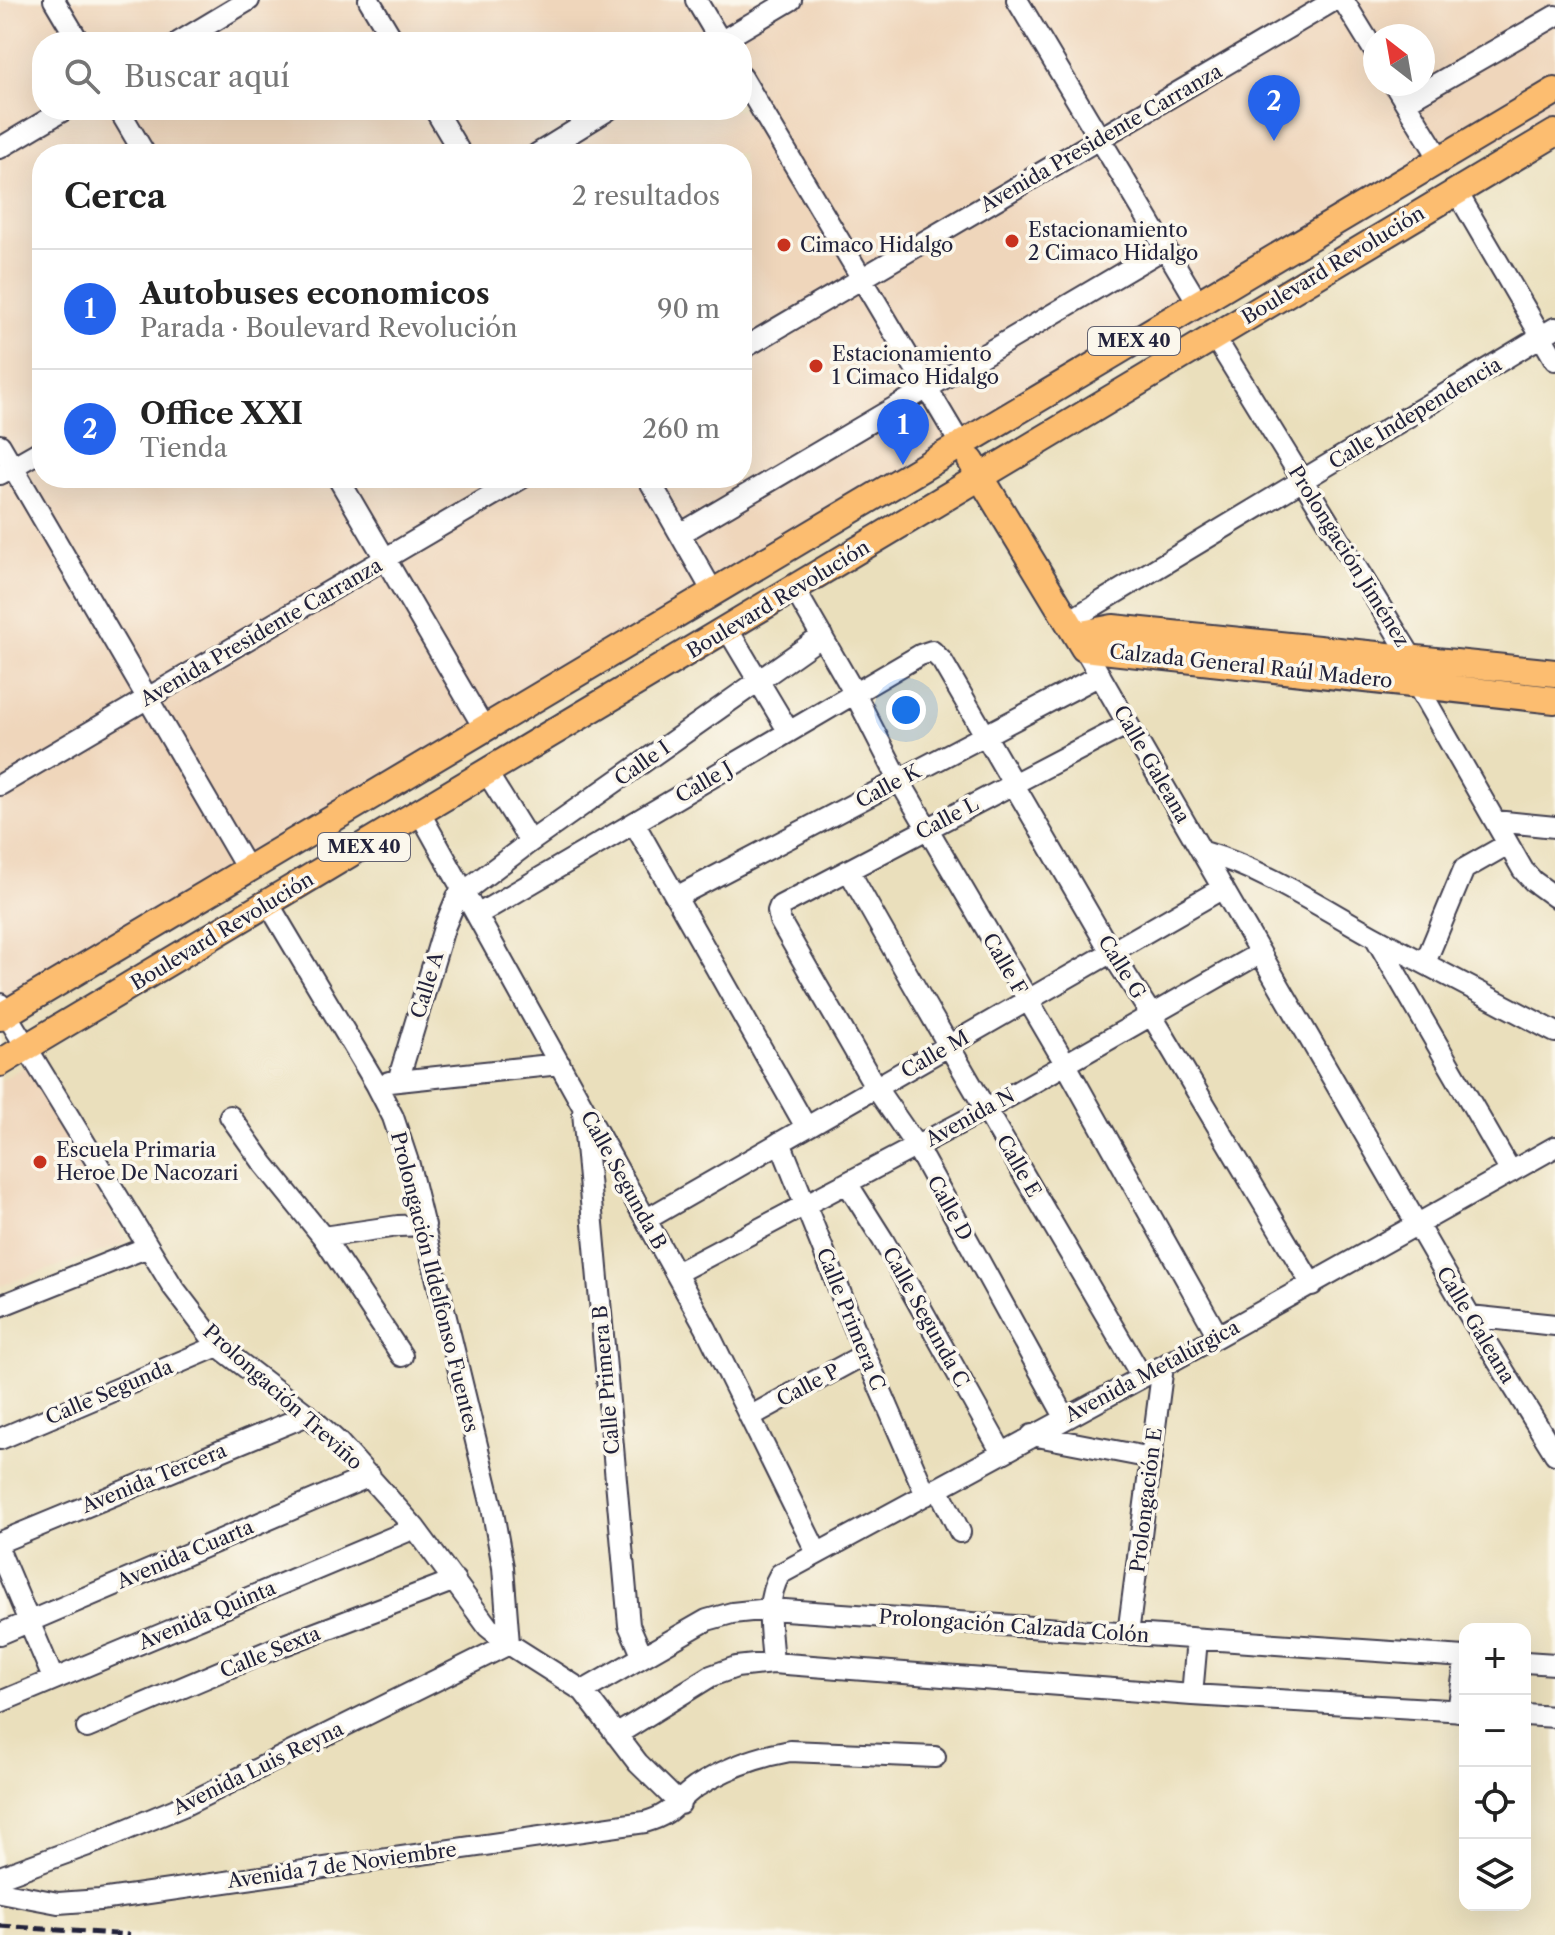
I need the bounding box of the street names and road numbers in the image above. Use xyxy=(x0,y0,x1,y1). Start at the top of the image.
street label: Avenida Presidente Carranza xyxy=(975,59,1226,218)
street label: Boulevard Revolución xyxy=(1237,201,1429,329)
road number: MEX 40 xyxy=(1088,327,1180,355)
street label: Calle Independencia xyxy=(1324,352,1506,474)
street label: Prolongación Jiménez xyxy=(1283,461,1415,651)
street label: Boulevard Revolución xyxy=(682,535,874,663)
street label: Avenida Presidente Carranza xyxy=(135,553,386,712)
street label: Calzada General Raúl Madero xyxy=(1108,639,1394,693)
street label: Calle Galeana xyxy=(1109,701,1196,827)
street label: Calle I xyxy=(610,735,674,791)
street label: Calle J xyxy=(671,756,737,808)
street label: Calle K xyxy=(851,758,926,813)
street label: Calle L xyxy=(912,792,982,844)
road number: MEX 40 xyxy=(318,833,410,861)
street label: Boulevard Revolución xyxy=(126,867,318,995)
street label: Calle F xyxy=(978,929,1032,999)
street label: Calle G xyxy=(1093,931,1151,1003)
street label: Calle A xyxy=(406,948,449,1021)
street label: Calle M xyxy=(897,1025,973,1083)
street label: Avenida N xyxy=(920,1083,1019,1152)
street label: Calle Segunda B xyxy=(576,1107,672,1253)
street label: Prolongación Ildelfonso Fuentes xyxy=(386,1129,484,1435)
street label: Calle E xyxy=(992,1130,1046,1202)
street label: Calle D xyxy=(922,1171,978,1245)
street label: Calle Segunda C xyxy=(878,1243,974,1391)
street label: Calle Primera C xyxy=(812,1244,890,1394)
street label: Calle Galeana xyxy=(1432,1262,1520,1388)
street label: Calle Primera B xyxy=(588,1304,624,1456)
street label: Avenida Metalúrgica xyxy=(1060,1315,1244,1428)
street label: Prolongación Treviño xyxy=(199,1319,367,1475)
street label: Calle Segunda xyxy=(42,1354,177,1430)
street label: Calle P xyxy=(773,1359,843,1411)
street label: Prolongación E xyxy=(1125,1426,1167,1574)
street label: Avenida Tercera xyxy=(77,1438,230,1518)
street label: Avenida Cuarta xyxy=(112,1514,257,1594)
street label: Avenida Quinta xyxy=(134,1575,280,1655)
street label: Prolongación Calzada Colón xyxy=(878,1605,1151,1647)
street label: Calle Sexta xyxy=(216,1621,324,1683)
street label: Avenida Luis Reyna xyxy=(168,1716,348,1820)
street label: Avenida 7 de Noviembre xyxy=(225,1837,458,1893)

